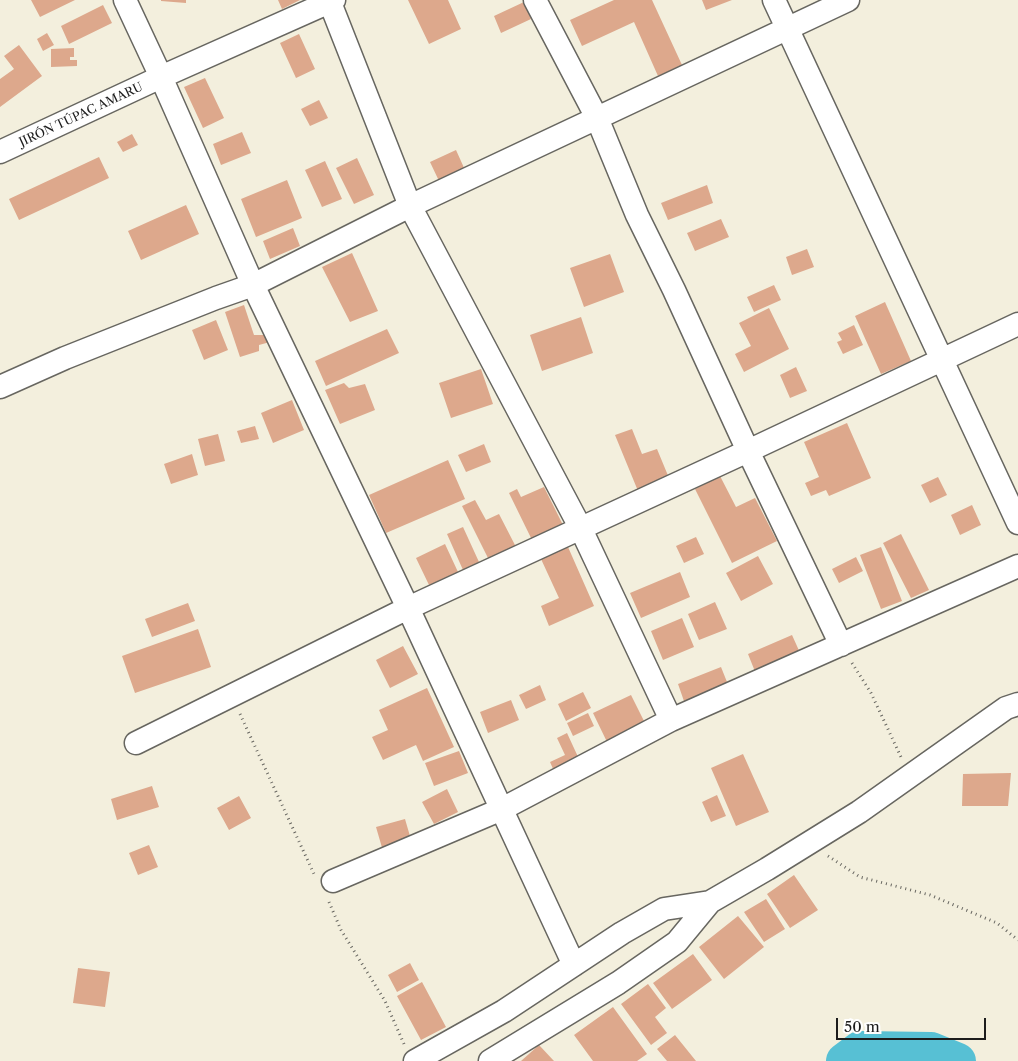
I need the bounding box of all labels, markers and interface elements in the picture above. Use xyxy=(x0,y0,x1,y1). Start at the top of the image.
street label: JIRÓN TÚPAC AMARU xyxy=(17,80,145,150)
scale bar xyxy=(838,1008,988,1040)
text: 50 m xyxy=(844,1017,880,1036)

